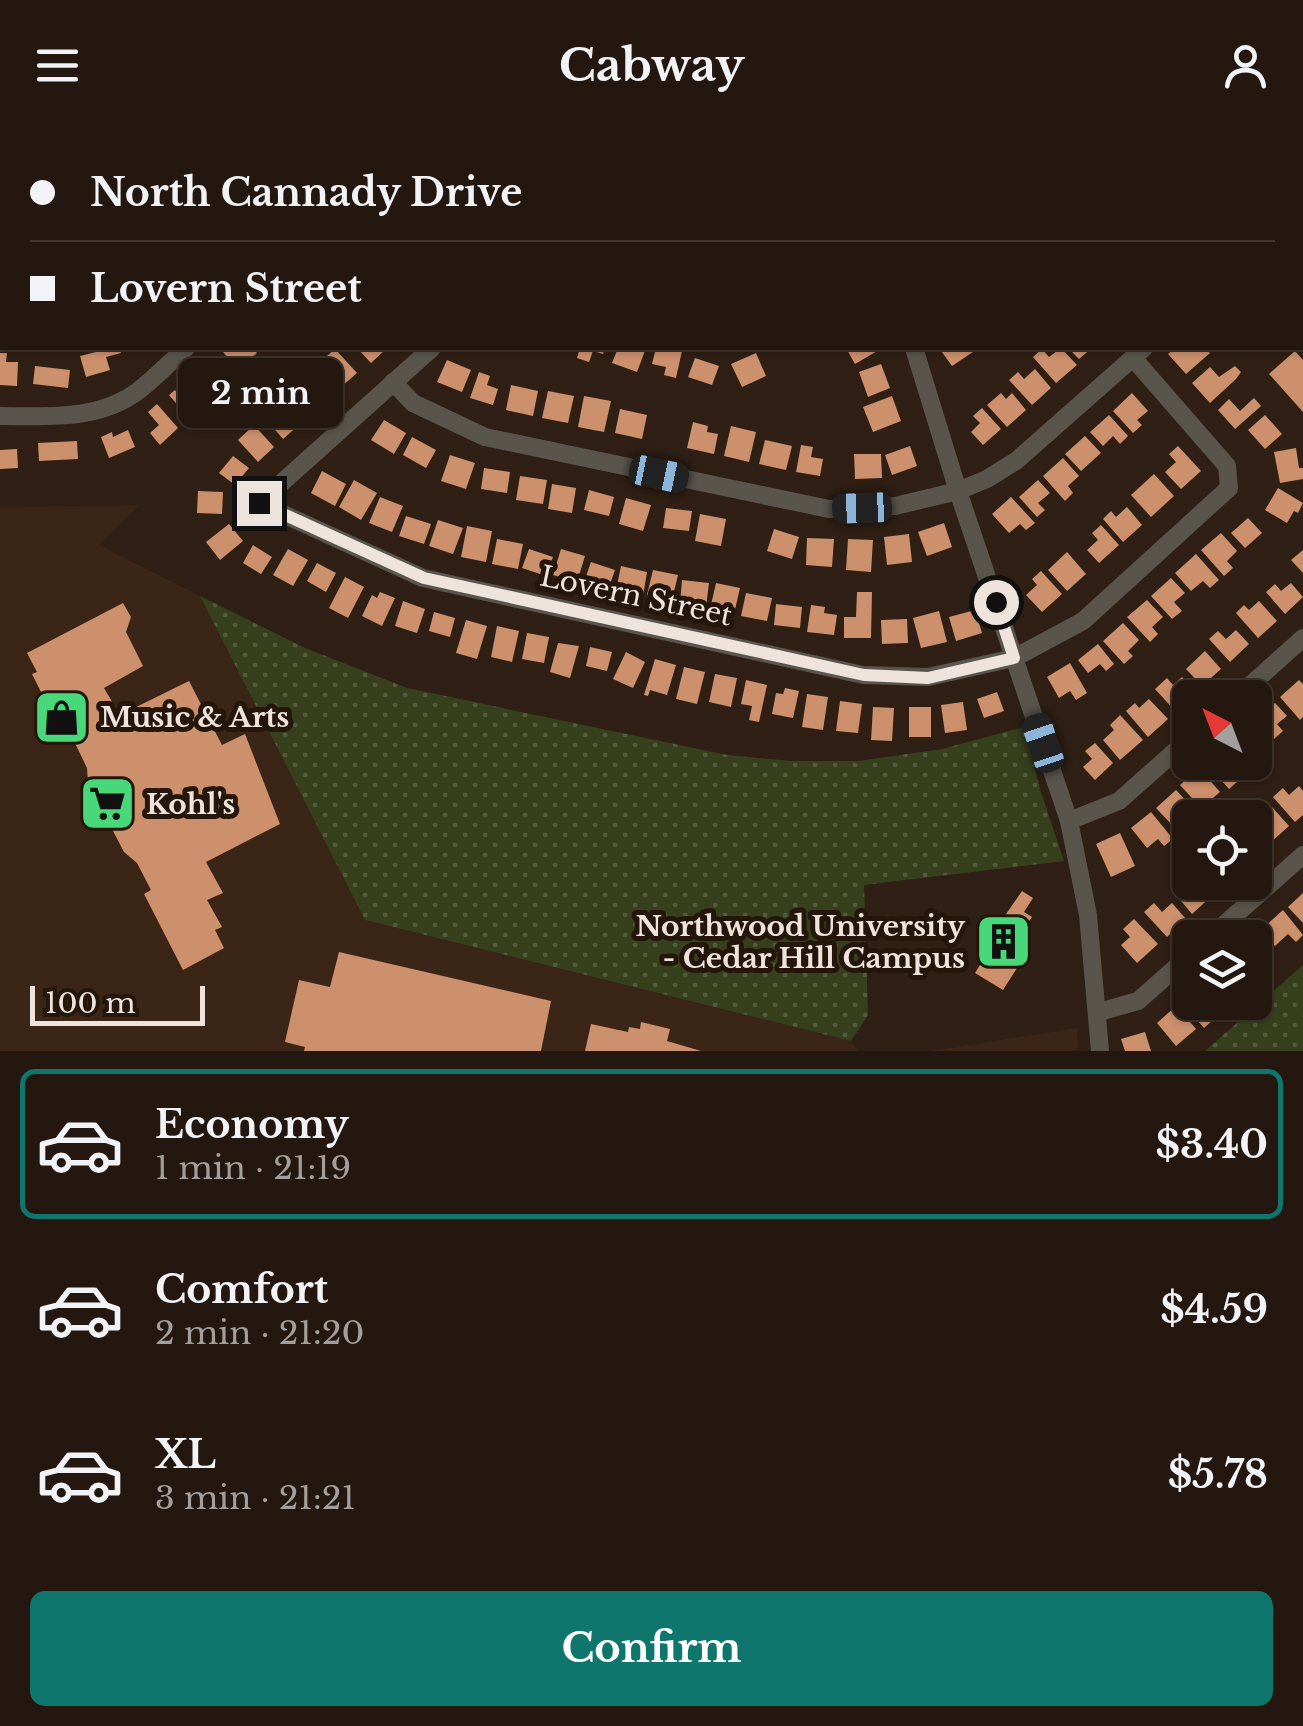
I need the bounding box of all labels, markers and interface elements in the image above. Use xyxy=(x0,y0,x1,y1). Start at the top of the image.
text: Cabway xyxy=(559,37,744,93)
icon: menu xyxy=(30,38,85,93)
icon: person xyxy=(1218,38,1273,93)
text: North Cannady Drive xyxy=(90,169,522,216)
text: Lovern Street xyxy=(90,265,362,312)
callout: 2 min xyxy=(176,358,342,428)
text: 2 min xyxy=(211,373,310,413)
car xyxy=(627,453,691,495)
route end xyxy=(237,481,282,526)
car xyxy=(831,492,893,524)
street label: Lovern Street xyxy=(537,559,736,634)
route start xyxy=(974,580,1019,625)
north arrow xyxy=(1172,680,1272,780)
map controls xyxy=(1172,680,1272,1020)
shop icon: Music & Arts xyxy=(31,687,91,747)
place label: Music & Arts xyxy=(100,700,289,735)
car xyxy=(1019,710,1067,776)
supermarket icon: Kohl's xyxy=(77,774,137,834)
place label: Kohl's xyxy=(146,787,235,822)
button: locate xyxy=(1172,800,1272,900)
place label: Northwood University - Cedar Hill Campus xyxy=(636,909,966,976)
building icon: Northwood University - Cedar Hill Campus xyxy=(974,912,1034,972)
button: layers xyxy=(1172,920,1272,1020)
scale bar xyxy=(30,981,205,1026)
text: 100 m xyxy=(45,986,136,1021)
icon: car xyxy=(35,1099,125,1189)
text: Economy xyxy=(155,1101,349,1148)
text: $3.40 xyxy=(1156,1121,1268,1168)
text: 1 min · 21:19 xyxy=(155,1148,351,1188)
icon: car xyxy=(35,1264,125,1354)
text: Comfort xyxy=(155,1266,328,1313)
text: $4.59 xyxy=(1160,1286,1268,1333)
text: 2 min · 21:20 xyxy=(155,1313,364,1353)
icon: car xyxy=(35,1429,125,1519)
text: XL xyxy=(155,1431,216,1478)
text: $5.78 xyxy=(1168,1451,1268,1498)
text: 3 min · 21:21 xyxy=(155,1478,356,1518)
button: Confirm xyxy=(30,1591,1273,1706)

